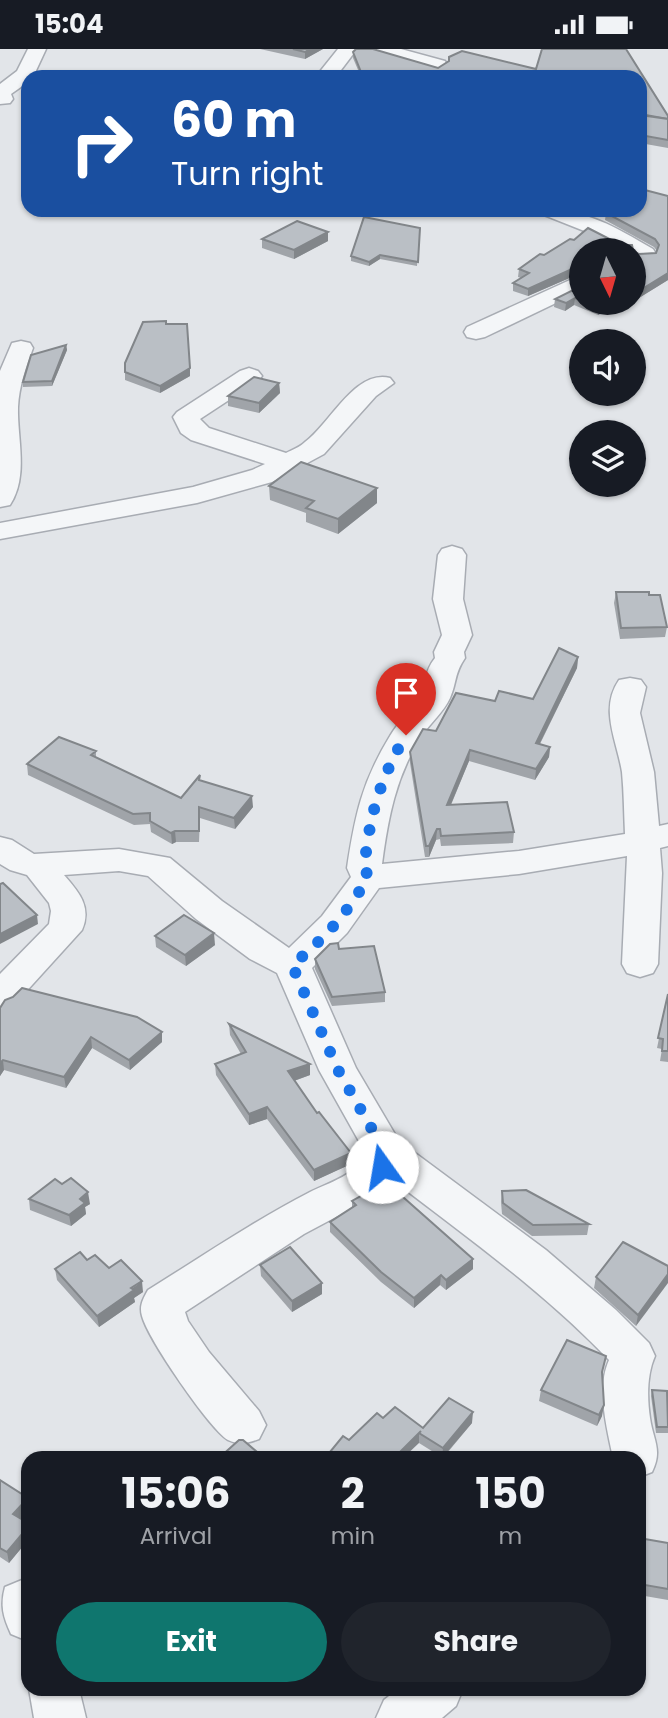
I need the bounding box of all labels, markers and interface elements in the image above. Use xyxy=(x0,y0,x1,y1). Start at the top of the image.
text: 15:04 xyxy=(35,6,104,42)
text: 60 m xyxy=(171,86,296,154)
icon: right xyxy=(56,98,147,189)
text: Turn right xyxy=(171,151,323,196)
north arrow xyxy=(569,238,646,315)
map controls xyxy=(569,238,646,497)
button: sound xyxy=(569,329,646,406)
button: layers xyxy=(569,420,646,497)
pin xyxy=(376,663,436,735)
icon: arrive xyxy=(387,674,425,712)
position arrow xyxy=(345,1130,419,1204)
text: 15:06 xyxy=(121,1464,230,1523)
text: 2 xyxy=(341,1464,365,1523)
text: 150 xyxy=(475,1464,546,1523)
text: Arrival xyxy=(140,1520,212,1552)
text: min xyxy=(331,1520,375,1552)
text: m xyxy=(499,1520,522,1552)
button: Exit xyxy=(56,1602,327,1682)
button: Share xyxy=(341,1602,611,1682)

